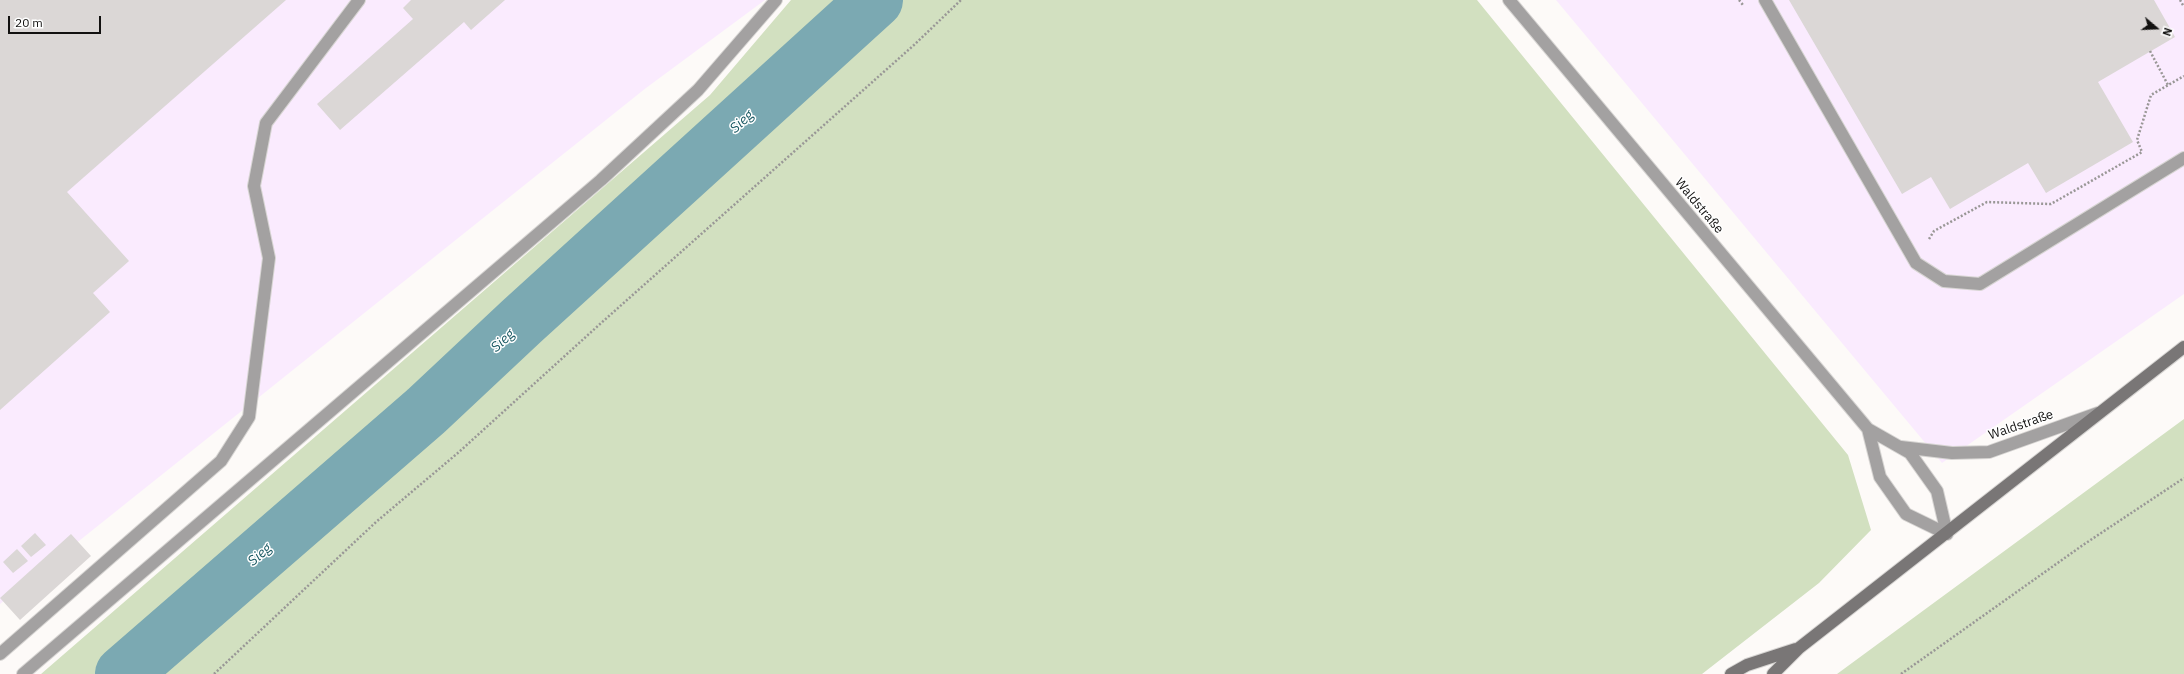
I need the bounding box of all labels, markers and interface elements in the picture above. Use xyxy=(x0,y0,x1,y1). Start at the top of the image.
scale bar xyxy=(10,8,103,34)
north arrow xyxy=(2136,8,2176,48)
text: 20 m xyxy=(15,15,43,30)
text: N xyxy=(2159,26,2175,38)
water label: Sieg xyxy=(727,107,757,137)
street label: Waldstraße xyxy=(1671,175,1727,237)
water label: Sieg xyxy=(488,326,518,356)
street label: Waldstraße xyxy=(1987,407,2055,443)
water label: Sieg xyxy=(245,540,275,570)

